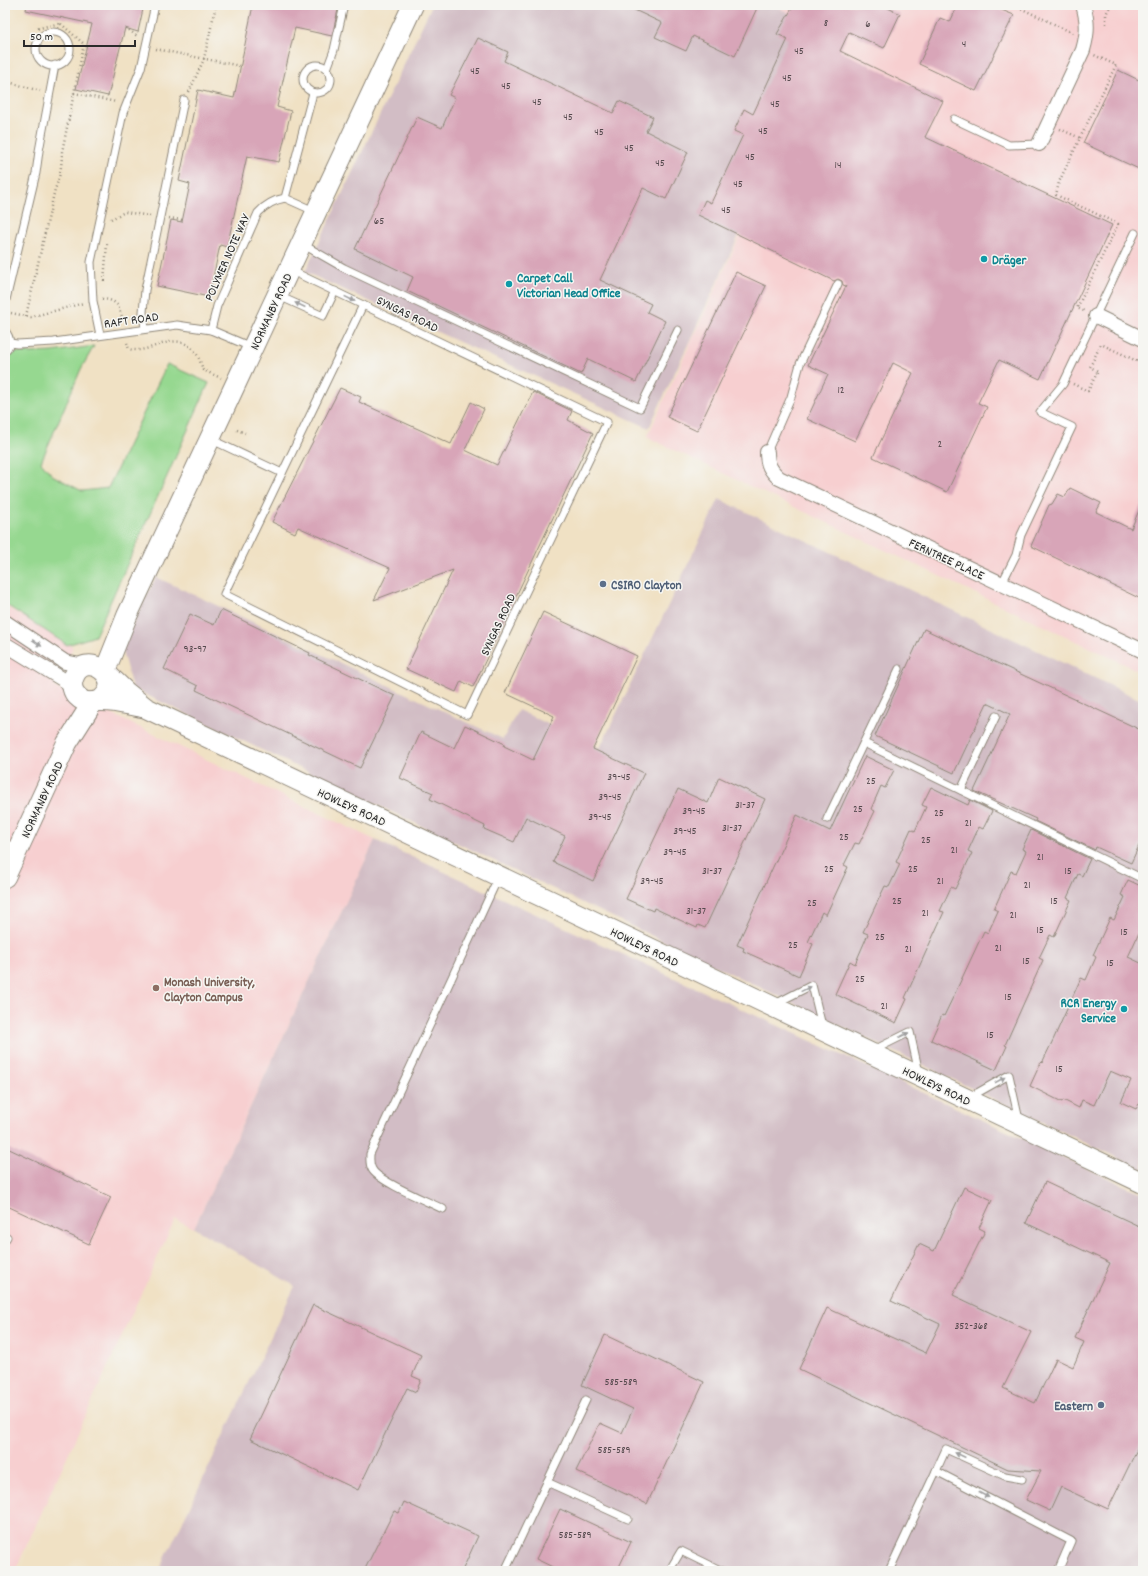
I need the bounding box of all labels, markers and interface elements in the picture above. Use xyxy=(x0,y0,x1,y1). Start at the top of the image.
house number: 8 xyxy=(824,16,828,32)
house number: 6 xyxy=(865,17,871,33)
scale bar xyxy=(24,22,135,48)
text: 50 m xyxy=(30,29,53,46)
house number: 4 xyxy=(962,37,966,53)
house number: 45 xyxy=(794,44,804,60)
house number: 45 xyxy=(470,64,480,80)
house number: 45 xyxy=(782,71,792,87)
house number: 45 xyxy=(501,79,511,95)
house number: 45 xyxy=(532,95,542,111)
house number: 45 xyxy=(770,97,780,113)
house number: 45 xyxy=(563,110,573,126)
house number: 45 xyxy=(758,124,768,140)
house number: 45 xyxy=(594,125,604,141)
house number: 45 xyxy=(624,141,634,157)
house number: 45 xyxy=(745,150,755,166)
house number: 45 xyxy=(655,156,665,172)
house number: 14 xyxy=(835,158,841,174)
house number: 45 xyxy=(733,177,743,193)
house number: 45 xyxy=(721,203,731,219)
street label: POLYMER NOTE WAY xyxy=(201,210,256,305)
house number: 65 xyxy=(374,214,384,230)
place label: Dräger xyxy=(992,252,1027,271)
marker: Dräger xyxy=(979,254,989,264)
street label: NORMANBY ROAD xyxy=(246,270,299,354)
place label: Carpet Call Victorian Head Office xyxy=(517,270,621,304)
marker: Carpet Call Victorian Head Office xyxy=(504,279,514,289)
street label: SYNGAS ROAD xyxy=(373,292,441,339)
one-way arrow xyxy=(344,295,356,302)
one-way arrow xyxy=(295,302,306,308)
street label: RAFT ROAD xyxy=(103,308,160,335)
house number: 12 xyxy=(837,383,845,399)
house number: 2 xyxy=(938,437,943,453)
street label: FERNTREE PLACE xyxy=(905,534,987,586)
place label: CSIRO Clayton xyxy=(611,577,681,596)
marker: CSIRO Clayton xyxy=(598,579,608,589)
street label: SYNGAS ROAD xyxy=(477,590,522,659)
one-way arrow xyxy=(32,639,43,647)
house number: 93-97 xyxy=(184,642,206,658)
street label: NORMANBY ROAD xyxy=(17,758,70,842)
house number: 39-45 xyxy=(607,770,631,786)
house number: 25 xyxy=(866,774,876,790)
street label: HOWLEYS ROAD xyxy=(313,784,389,833)
house number: 39-45 xyxy=(598,790,622,806)
house number: 31-37 xyxy=(735,798,755,814)
house number: 25 xyxy=(853,802,863,818)
house number: 39-45 xyxy=(682,804,706,820)
house number: 25 xyxy=(934,806,944,822)
house number: 39-45 xyxy=(588,810,612,826)
house number: 21 xyxy=(964,816,972,832)
house number: 31-37 xyxy=(722,821,742,837)
house number: 39-45 xyxy=(673,824,697,840)
house number: 25 xyxy=(839,830,849,846)
house number: 25 xyxy=(921,833,931,849)
house number: 21 xyxy=(950,843,958,859)
house number: 39-45 xyxy=(663,845,687,861)
house number: 21 xyxy=(1036,850,1044,866)
house number: 25 xyxy=(824,862,834,878)
house number: 25 xyxy=(908,862,918,878)
house number: 31-37 xyxy=(702,864,722,880)
house number: 15 xyxy=(1064,864,1072,880)
house number: 39-45 xyxy=(640,874,664,890)
house number: 21 xyxy=(936,874,944,890)
house number: 21 xyxy=(1023,878,1031,894)
house number: 25 xyxy=(892,894,902,910)
house number: 15 xyxy=(1050,894,1058,910)
house number: 25 xyxy=(807,896,817,912)
house number: 31-37 xyxy=(686,904,706,920)
house number: 21 xyxy=(921,906,929,922)
house number: 21 xyxy=(1009,908,1017,924)
house number: 15 xyxy=(1036,923,1044,939)
street label: HOWLEYS ROAD xyxy=(607,924,682,973)
house number: 15 xyxy=(1120,925,1128,941)
house number: 25 xyxy=(875,930,885,946)
house number: 25 xyxy=(788,938,798,954)
house number: 21 xyxy=(994,941,1002,957)
house number: 21 xyxy=(904,942,912,958)
house number: 15 xyxy=(1022,954,1030,970)
house number: 15 xyxy=(1106,956,1114,972)
house number: 25 xyxy=(855,972,865,988)
place label: Monash University, Clayton Campus xyxy=(164,974,255,1008)
marker: Monash University, Clayton Campus xyxy=(151,983,161,993)
one-way arrow xyxy=(800,985,811,992)
house number: 15 xyxy=(1004,990,1012,1006)
place label: RCR Energy Service xyxy=(1061,995,1117,1029)
house number: 21 xyxy=(880,999,888,1015)
marker: RCR Energy Service xyxy=(1119,1004,1129,1014)
house number: 15 xyxy=(986,1028,994,1044)
one-way arrow xyxy=(898,1032,909,1038)
house number: 15 xyxy=(1055,1062,1063,1078)
street label: HOWLEYS ROAD xyxy=(899,1063,974,1112)
one-way arrow xyxy=(994,1077,1006,1084)
house number: 352-368 xyxy=(954,1319,988,1335)
house number: 585-589 xyxy=(605,1375,637,1391)
place label: Eastern xyxy=(1054,1398,1093,1417)
marker: Eastern xyxy=(1096,1400,1106,1410)
house number: 585-589 xyxy=(598,1443,630,1459)
one-way arrow xyxy=(954,1452,965,1458)
one-way arrow xyxy=(978,1492,990,1499)
house number: 585-589 xyxy=(559,1528,591,1544)

